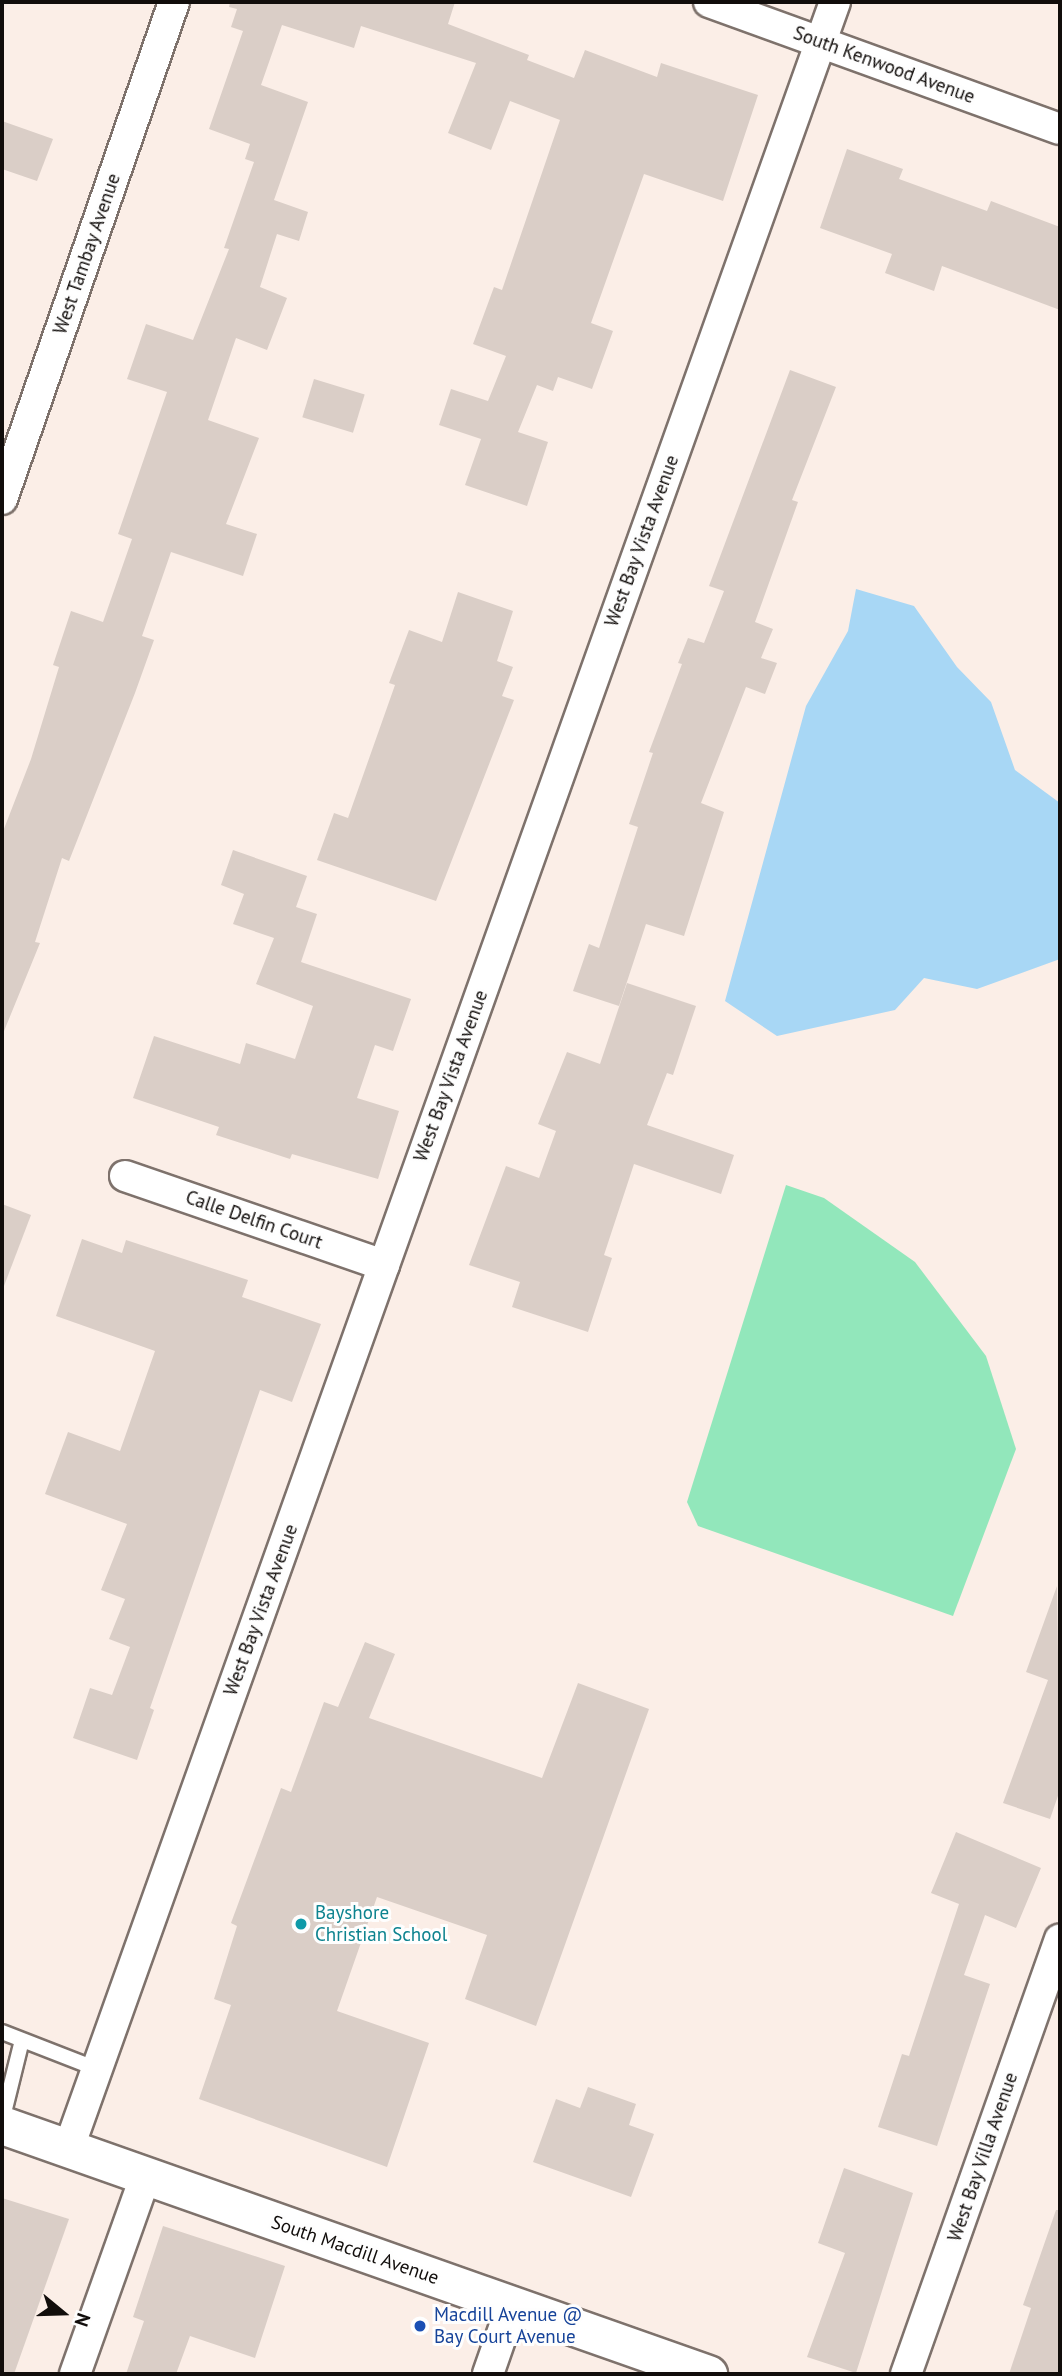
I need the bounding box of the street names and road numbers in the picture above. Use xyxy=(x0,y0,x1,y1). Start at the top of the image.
street label: South Kenwood Avenue xyxy=(790,21,978,109)
street label: West Tambay Avenue xyxy=(48,170,126,338)
street label: West Bay Vista Avenue xyxy=(600,451,684,631)
street label: West Bay Vista Avenue xyxy=(409,986,493,1166)
street label: Calle Delfin Court xyxy=(183,1186,325,1254)
street label: West Bay Vista Avenue xyxy=(219,1520,303,1700)
street label: West Bay Villa Avenue xyxy=(943,2068,1023,2246)
street label: South Macdill Avenue xyxy=(268,2211,442,2289)

